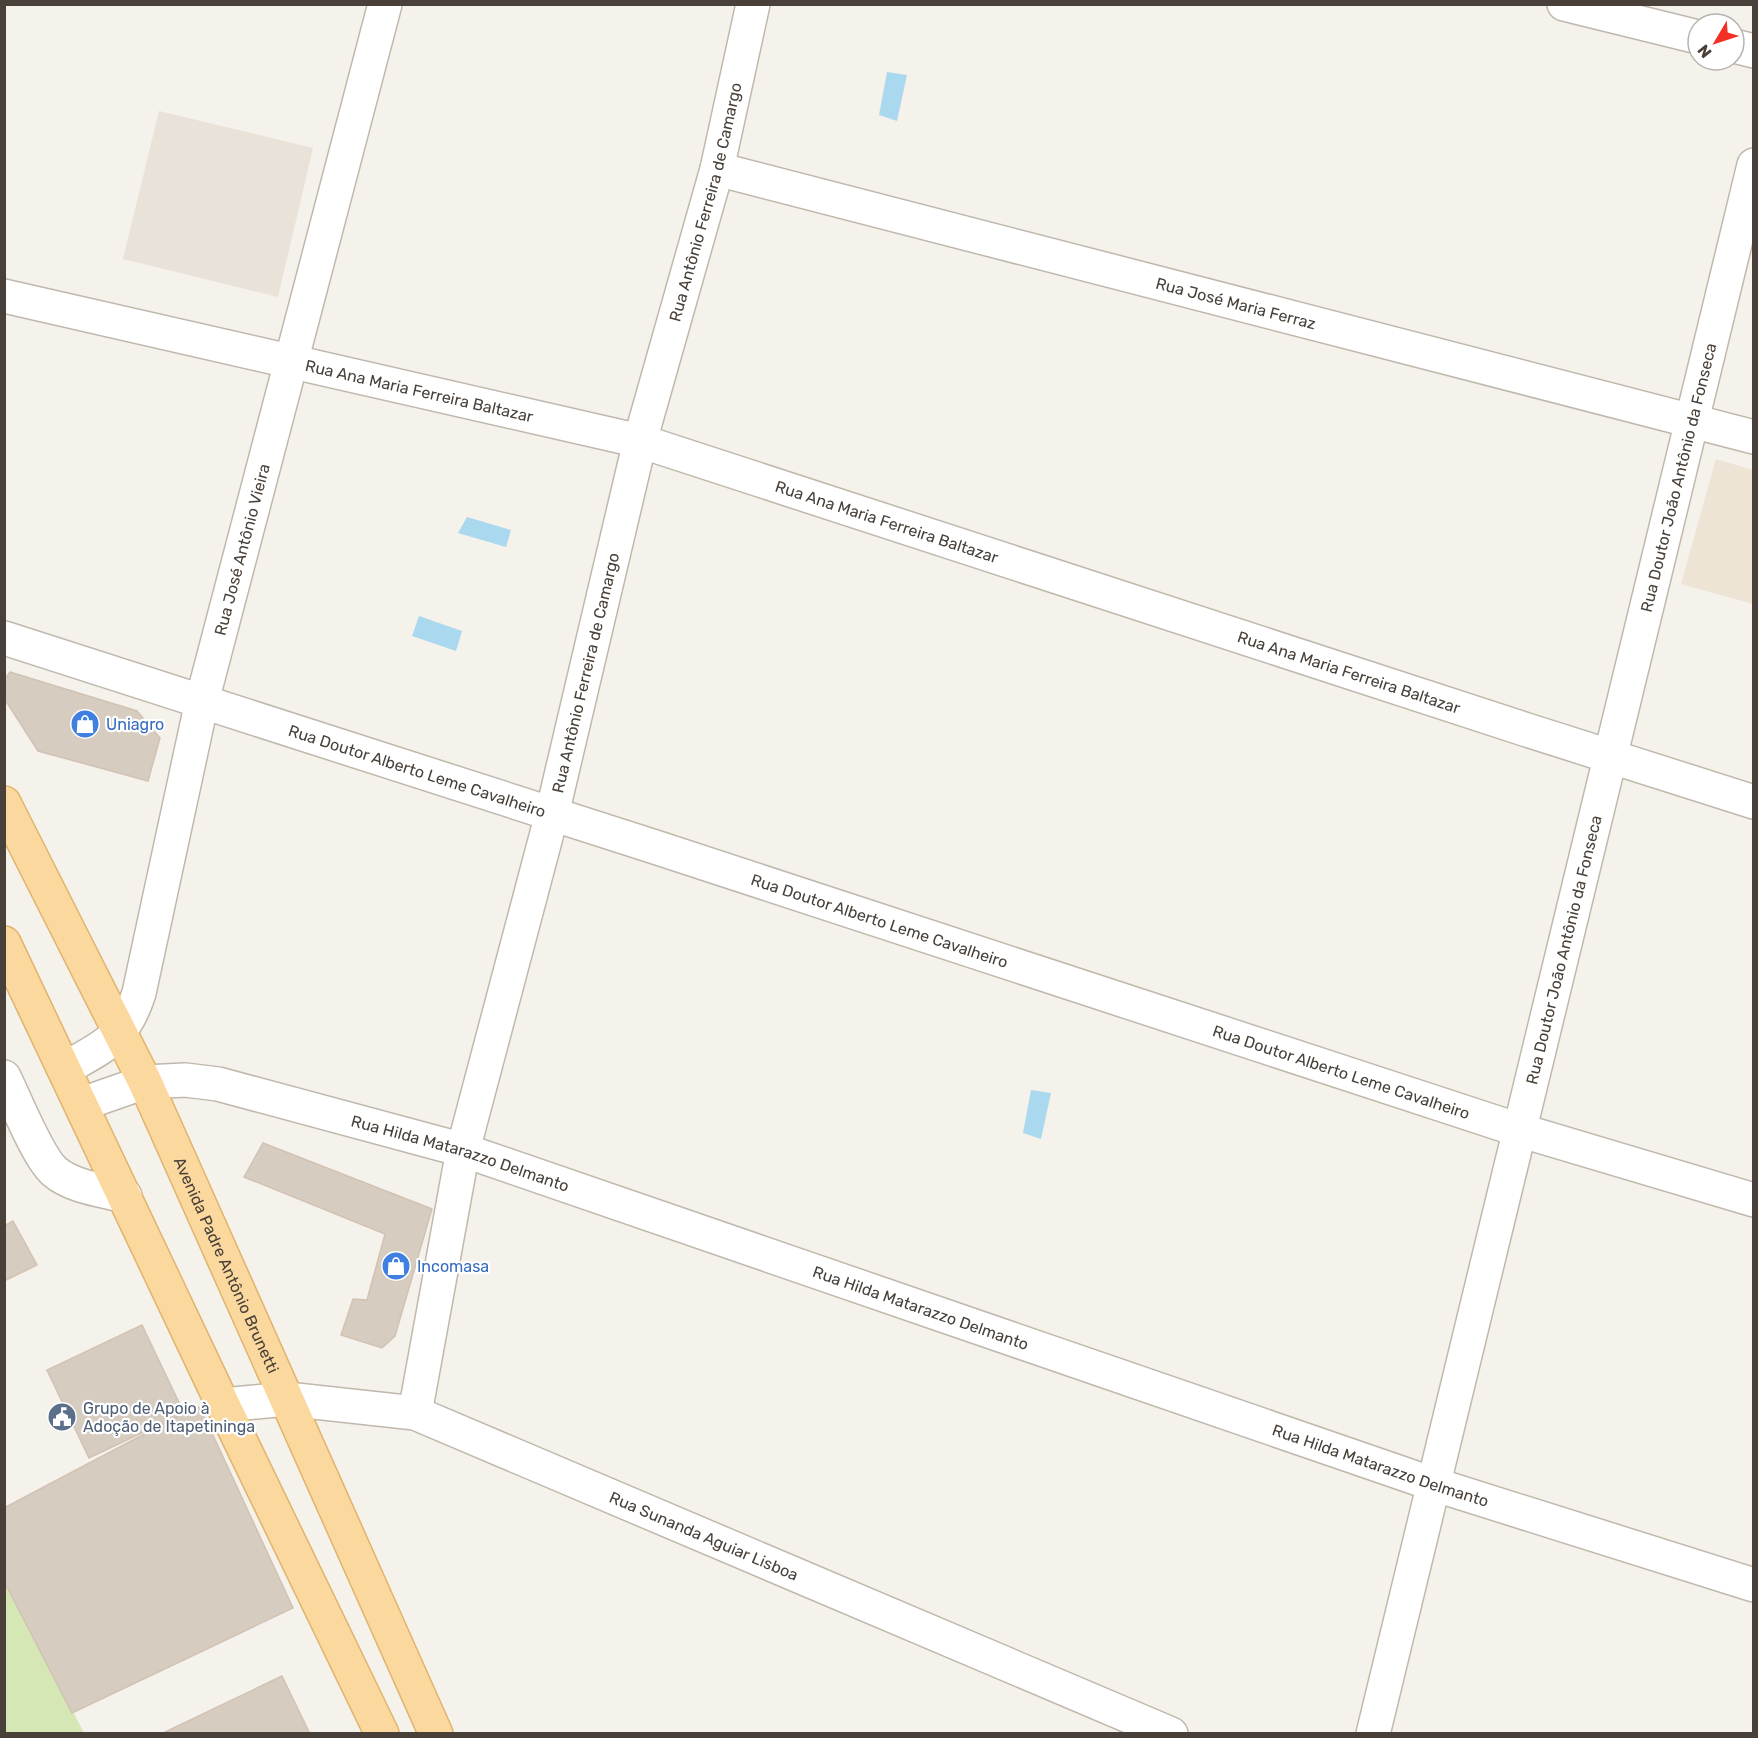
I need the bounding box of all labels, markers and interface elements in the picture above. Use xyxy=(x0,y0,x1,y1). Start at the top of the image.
north arrow xyxy=(1686,12,1746,72)
text: N xyxy=(1694,41,1716,62)
street label: Rua Antônio Ferreira de Camargo xyxy=(665,81,746,324)
street label: Rua José Maria Ferraz xyxy=(1154,274,1318,333)
street label: Rua Doutor João Antônio da Fonseca xyxy=(1637,341,1720,614)
street label: Rua Ana Maria Ferreira Baltazar xyxy=(303,356,535,426)
street label: Rua José Antônio Vieira xyxy=(211,462,274,638)
street label: Rua Ana Maria Ferreira Baltazar xyxy=(773,477,1001,567)
street label: Rua Antônio Ferreira de Camargo xyxy=(548,551,623,795)
street label: Rua Ana Maria Ferreira Baltazar xyxy=(1235,627,1463,718)
shop icon: Uniagro xyxy=(69,708,101,740)
place label: Uniagro xyxy=(106,715,164,734)
street label: Rua Doutor Alberto Leme Cavalheiro xyxy=(286,721,548,821)
street label: Rua Doutor João Antônio da Fonseca xyxy=(1522,813,1606,1086)
street label: Rua Doutor Alberto Leme Cavalheiro xyxy=(748,870,1010,972)
street label: Rua Doutor Alberto Leme Cavalheiro xyxy=(1210,1021,1472,1123)
street label: Rua Hilda Matarazzo Delmanto xyxy=(349,1111,572,1196)
street label: Avenida Padre Antônio Brunetti xyxy=(170,1154,283,1376)
shop icon: Incomasa xyxy=(380,1250,412,1282)
place label: Incomasa xyxy=(417,1257,489,1276)
street label: Rua Hilda Matarazzo Delmanto xyxy=(810,1262,1031,1354)
place label: Grupo de Apoio à Adoção de Itapetininga xyxy=(83,1399,255,1436)
public building icon: Grupo de Apoio à Adoção de Itapetininga xyxy=(46,1401,78,1433)
street label: Rua Hilda Matarazzo Delmanto xyxy=(1270,1420,1491,1511)
street label: Rua Sunanda Aguiar Lisboa xyxy=(606,1488,801,1585)

